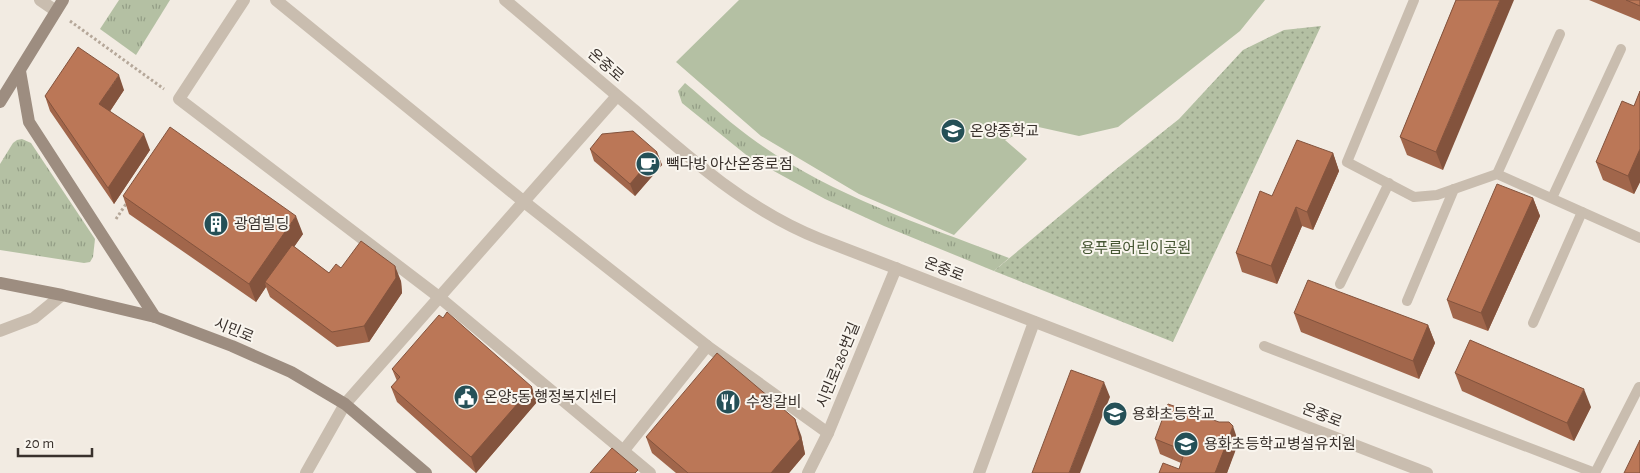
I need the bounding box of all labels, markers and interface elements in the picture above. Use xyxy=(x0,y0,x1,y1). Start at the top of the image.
street label: 온중로 xyxy=(585,46,626,85)
school or university icon: 온양중학교 xyxy=(940,118,966,144)
place label: 온양중학교 xyxy=(970,122,1039,139)
cafe icon: 빽다방 아산온중로점 xyxy=(635,151,661,177)
place label: 빽다방 아산온중로점 xyxy=(666,156,793,172)
building icon: 광염빌딩 xyxy=(203,211,229,237)
place label: 광염빌딩 xyxy=(234,216,289,232)
park label: 용푸름어린이공원 xyxy=(1081,240,1191,256)
street label: 온중로 xyxy=(922,255,966,284)
street label: 시민로 xyxy=(212,315,256,345)
street label: 시민로280번길 xyxy=(814,320,862,410)
public building icon: 온양5동 행정복지센터 xyxy=(453,384,479,410)
place label: 온양5동 행정복지센터 xyxy=(484,389,617,405)
restaurant icon: 수정갈비 xyxy=(715,389,741,415)
place label: 수정갈비 xyxy=(746,394,801,410)
school or university icon: 용화초등학교 xyxy=(1102,401,1128,427)
street label: 온중로 xyxy=(1300,401,1344,430)
place label: 용화초등학교 xyxy=(1132,405,1215,422)
scale bar xyxy=(18,426,91,458)
school or university icon: 용화초등학교병설유치원 xyxy=(1173,431,1199,457)
place label: 용화초등학교병설유치원 xyxy=(1204,435,1356,452)
text: 20 m xyxy=(25,436,54,451)

